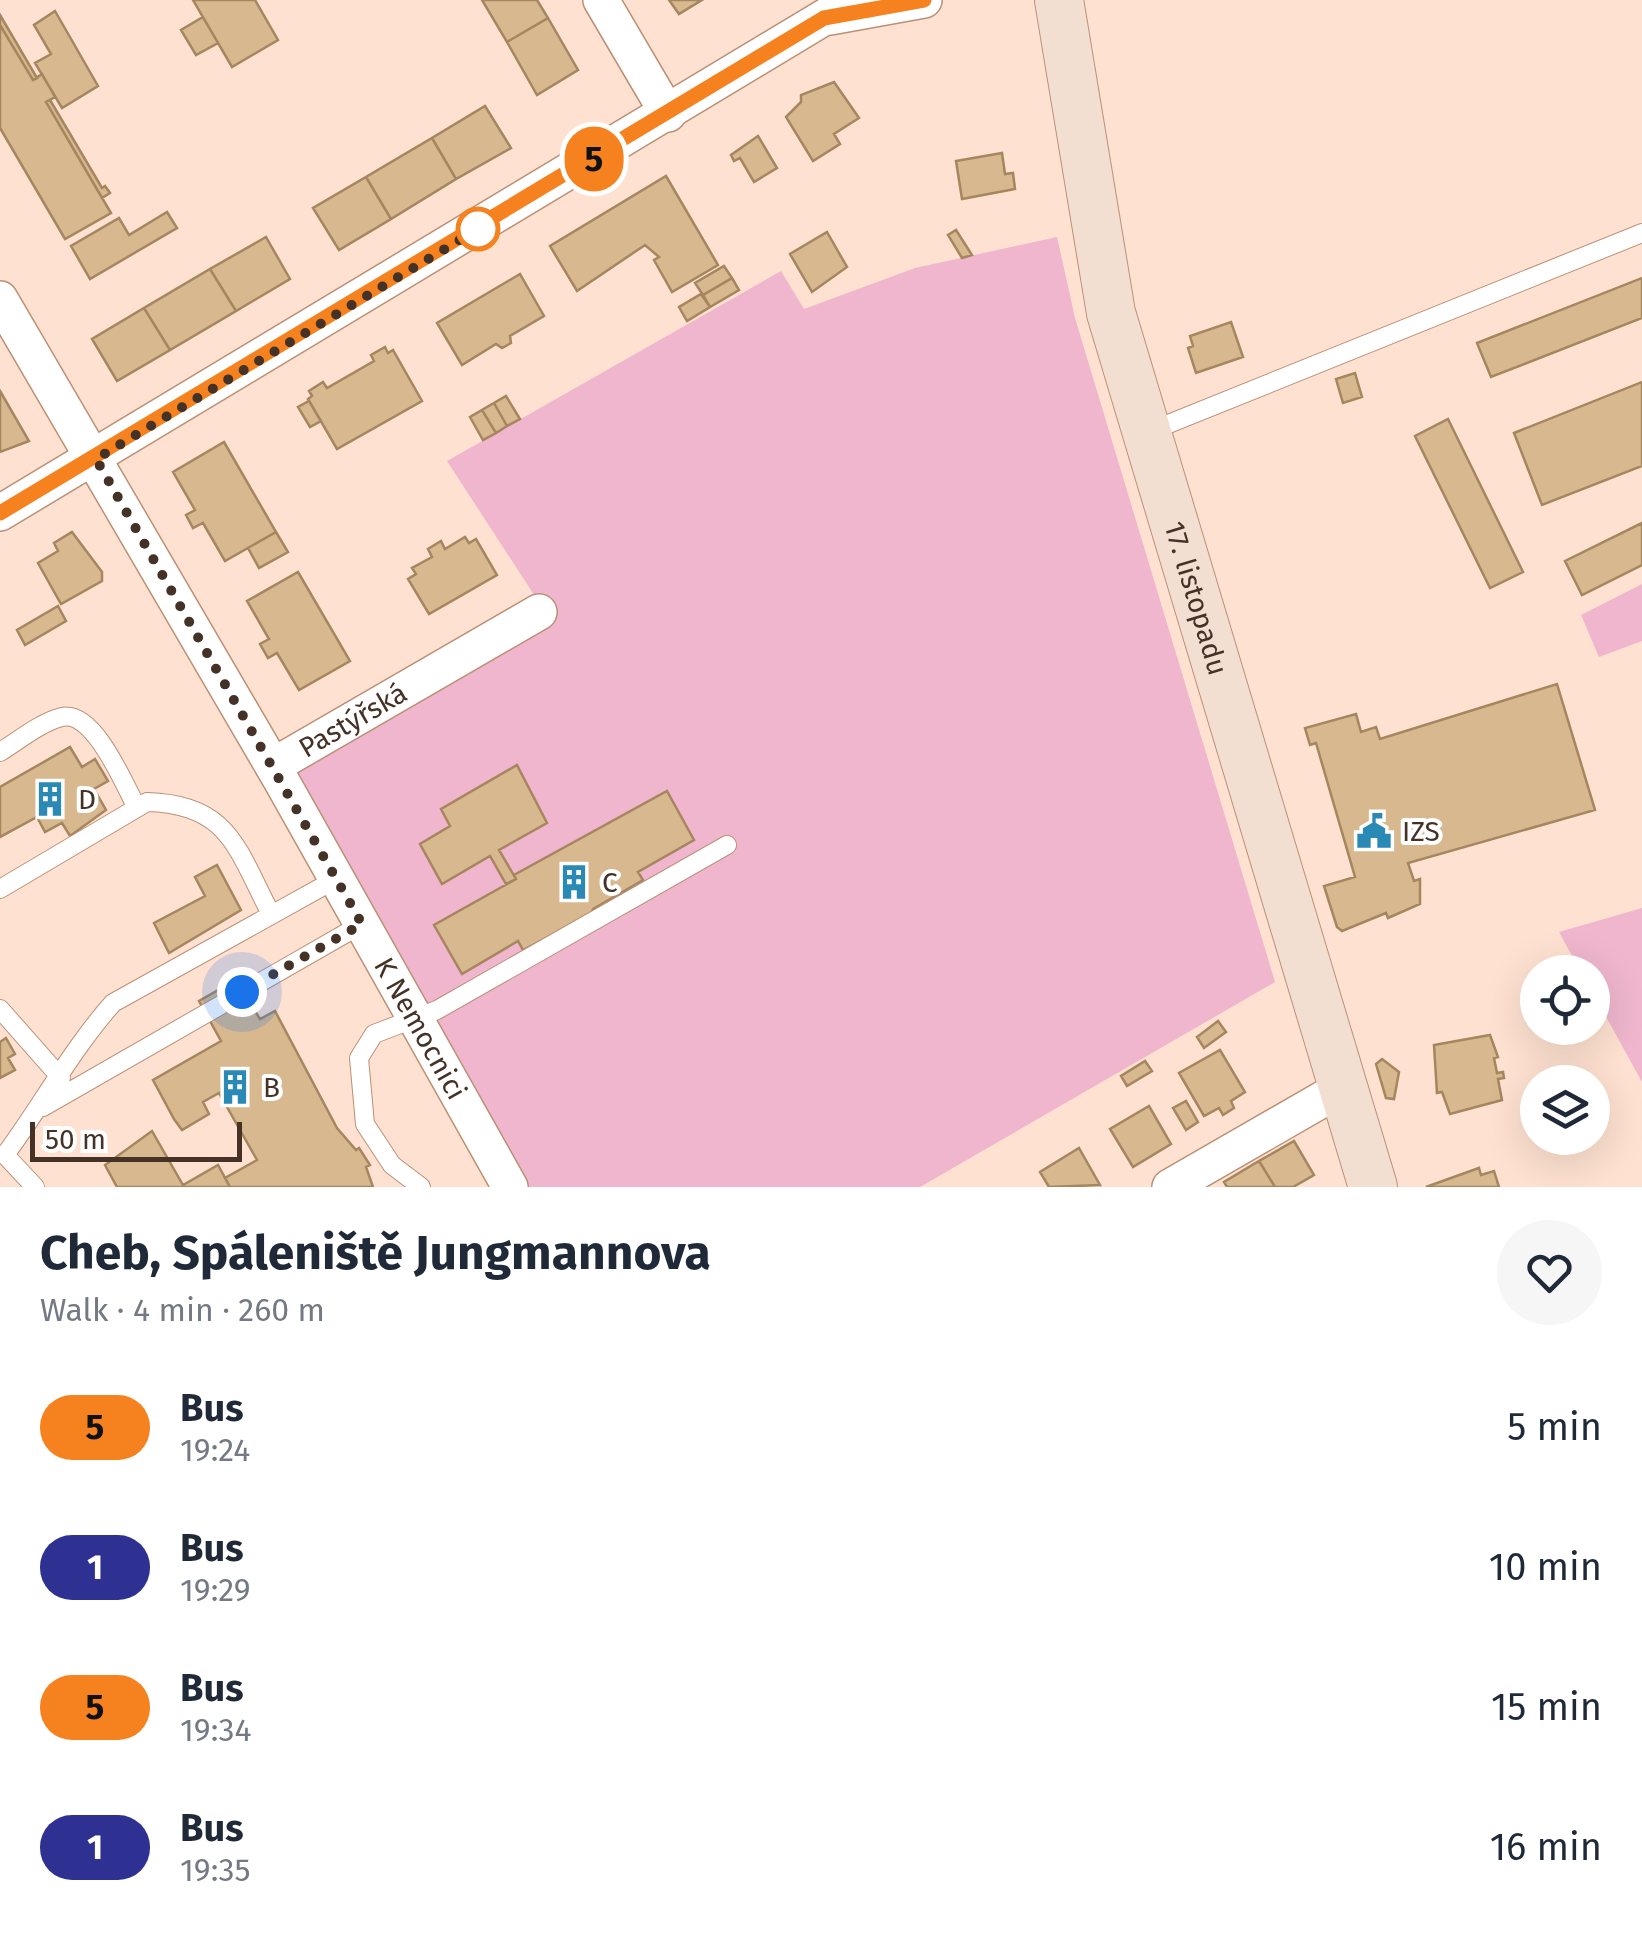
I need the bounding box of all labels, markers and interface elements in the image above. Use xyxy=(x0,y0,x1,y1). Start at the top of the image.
line badge: 5 xyxy=(562,126,626,192)
text: 5 xyxy=(585,138,603,180)
unlabelled marker xyxy=(457,208,499,250)
street label: 17. listopadu xyxy=(1158,517,1235,679)
street label: Pastýřská xyxy=(293,676,412,764)
building icon: D xyxy=(31,780,69,818)
place label: D xyxy=(78,783,96,816)
public building icon: IZS xyxy=(1355,812,1393,850)
place label: IZS xyxy=(1402,815,1440,848)
building icon: C xyxy=(555,863,593,901)
place label: C xyxy=(602,866,618,899)
street label: K Nemocnici xyxy=(368,952,474,1105)
map controls xyxy=(1520,955,1610,1155)
button: locate xyxy=(1520,955,1610,1045)
your location xyxy=(217,967,267,1017)
button: layers xyxy=(1520,1065,1610,1155)
building icon: B xyxy=(216,1068,254,1106)
place label: B xyxy=(263,1071,280,1104)
scale bar xyxy=(30,1117,242,1162)
text: 50 m xyxy=(45,1123,106,1156)
button: heart xyxy=(1497,1220,1602,1325)
text: Cheb, Spáleniště Jungmannova xyxy=(40,1224,711,1282)
text: Walk · 4 min · 260 m xyxy=(40,1291,325,1329)
text: Bus xyxy=(180,1385,244,1431)
text: 5 min xyxy=(1507,1404,1602,1450)
text: 5 xyxy=(86,1406,104,1448)
text: 19:24 xyxy=(180,1431,250,1469)
text: Bus xyxy=(180,1525,244,1571)
text: 10 min xyxy=(1489,1544,1602,1590)
text: 1 xyxy=(87,1546,103,1588)
text: 19:29 xyxy=(180,1571,251,1609)
text: Bus xyxy=(180,1665,244,1711)
text: 15 min xyxy=(1491,1684,1602,1730)
text: 5 xyxy=(86,1686,104,1728)
text: 19:34 xyxy=(180,1711,251,1749)
text: Bus xyxy=(180,1805,244,1851)
text: 16 min xyxy=(1490,1824,1602,1870)
text: 1 xyxy=(87,1826,103,1868)
text: 19:35 xyxy=(180,1851,251,1889)

